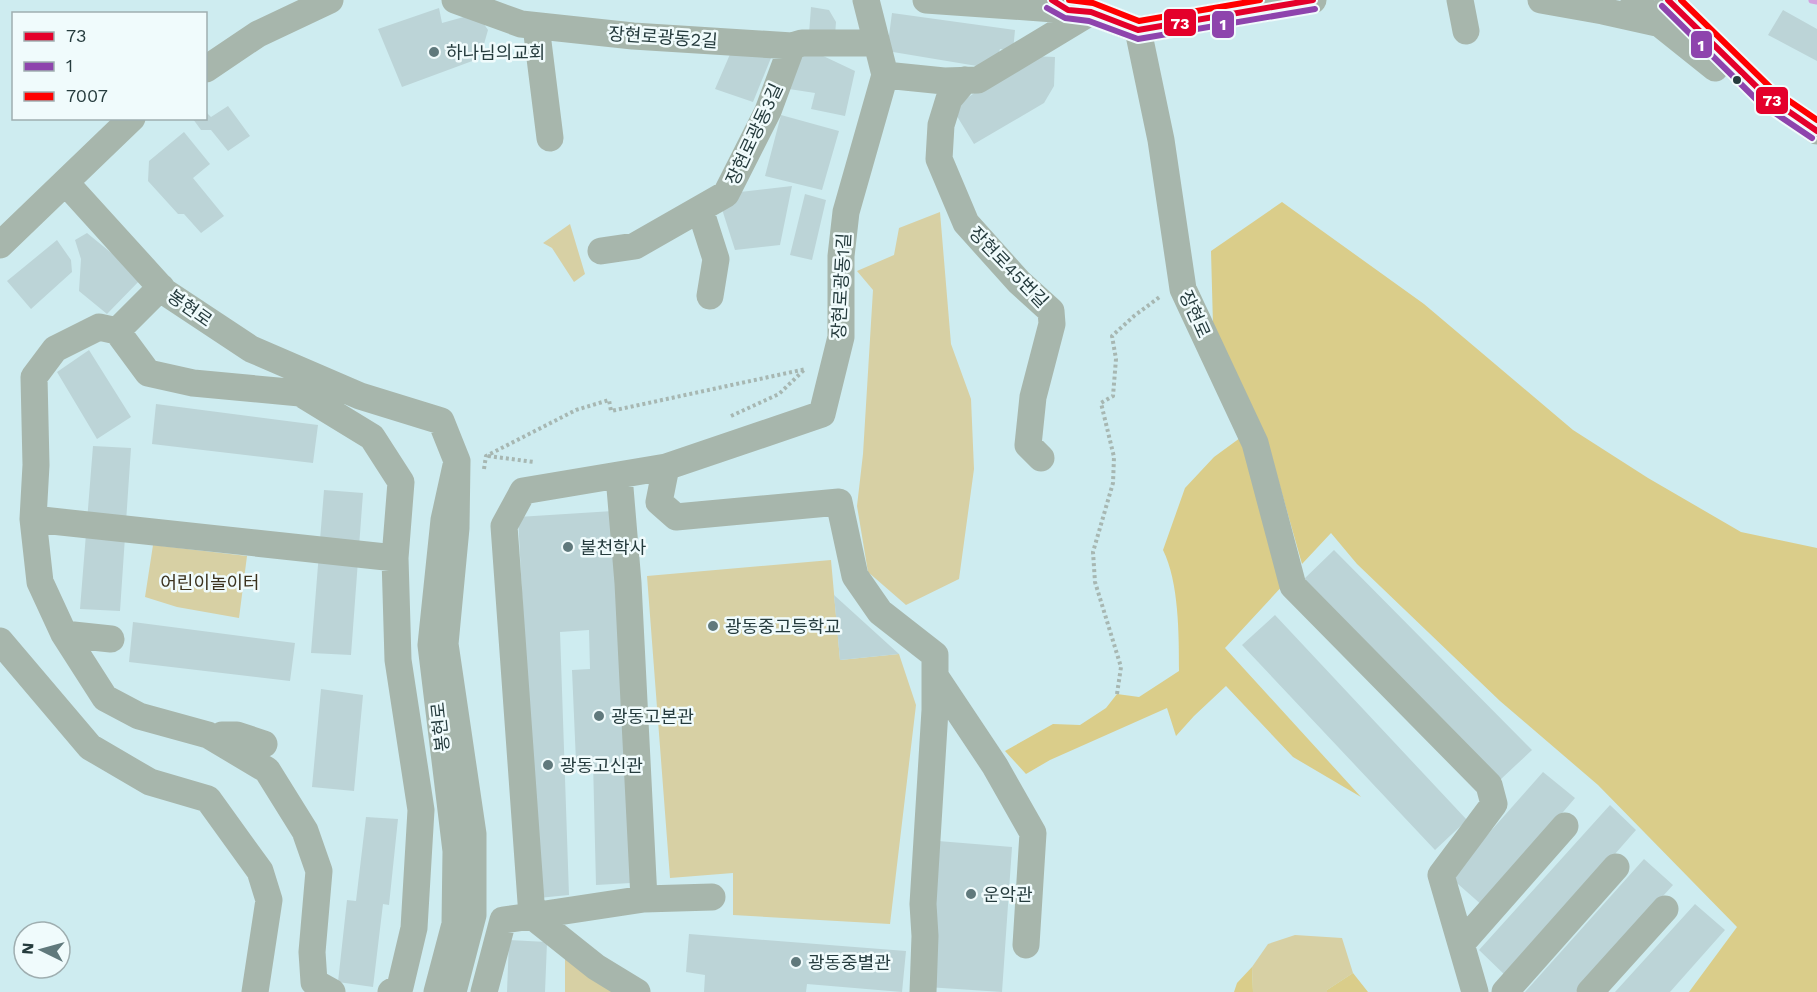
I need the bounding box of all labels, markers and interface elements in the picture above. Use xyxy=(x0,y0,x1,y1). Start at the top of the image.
line badge: 73 xyxy=(1163,8,1197,37)
line badge: 1 xyxy=(1211,10,1235,39)
legend xyxy=(12,12,207,120)
text: 73 xyxy=(1170,14,1190,33)
text: 1 xyxy=(1220,15,1226,34)
street label: 장현로광동2길 xyxy=(607,23,719,51)
text: 73 xyxy=(66,25,87,46)
line badge: 1 xyxy=(1690,30,1713,59)
text: 1 xyxy=(1698,36,1704,55)
place label: 하나님의교회 xyxy=(446,42,545,63)
marker: 하나님의교회 xyxy=(427,45,441,59)
text: 1 xyxy=(66,55,73,76)
unlabelled marker xyxy=(1731,74,1743,86)
street label: 장현로광동3길 xyxy=(721,80,787,188)
text: 7007 xyxy=(66,85,108,106)
line badge: 73 xyxy=(1755,86,1789,115)
text: 73 xyxy=(1762,91,1782,110)
street label: 장현로45번길 xyxy=(965,222,1053,312)
street label: 장현로광동1길 xyxy=(828,232,854,340)
street label: 봉현로 xyxy=(164,285,216,331)
street label: 장현로 xyxy=(1175,287,1215,341)
place label: 불천학사 xyxy=(580,537,647,558)
marker: 불천학사 xyxy=(561,540,575,554)
park label: 어린이놀이터 xyxy=(160,572,260,593)
place label: 광동중고등학교 xyxy=(725,616,841,637)
marker: 광동중고등학교 xyxy=(706,619,720,633)
street label: 봉현로 xyxy=(427,701,453,753)
place label: 광동고본관 xyxy=(611,706,694,727)
marker: 광동고본관 xyxy=(592,709,606,723)
place label: 광동고신관 xyxy=(560,755,643,776)
marker: 광동고신관 xyxy=(541,758,555,772)
place label: 운악관 xyxy=(983,884,1033,905)
marker: 운악관 xyxy=(964,887,978,901)
north arrow xyxy=(12,920,72,980)
text: N xyxy=(18,942,38,955)
place label: 광동중별관 xyxy=(808,952,891,973)
marker: 광동중별관 xyxy=(789,955,803,969)

